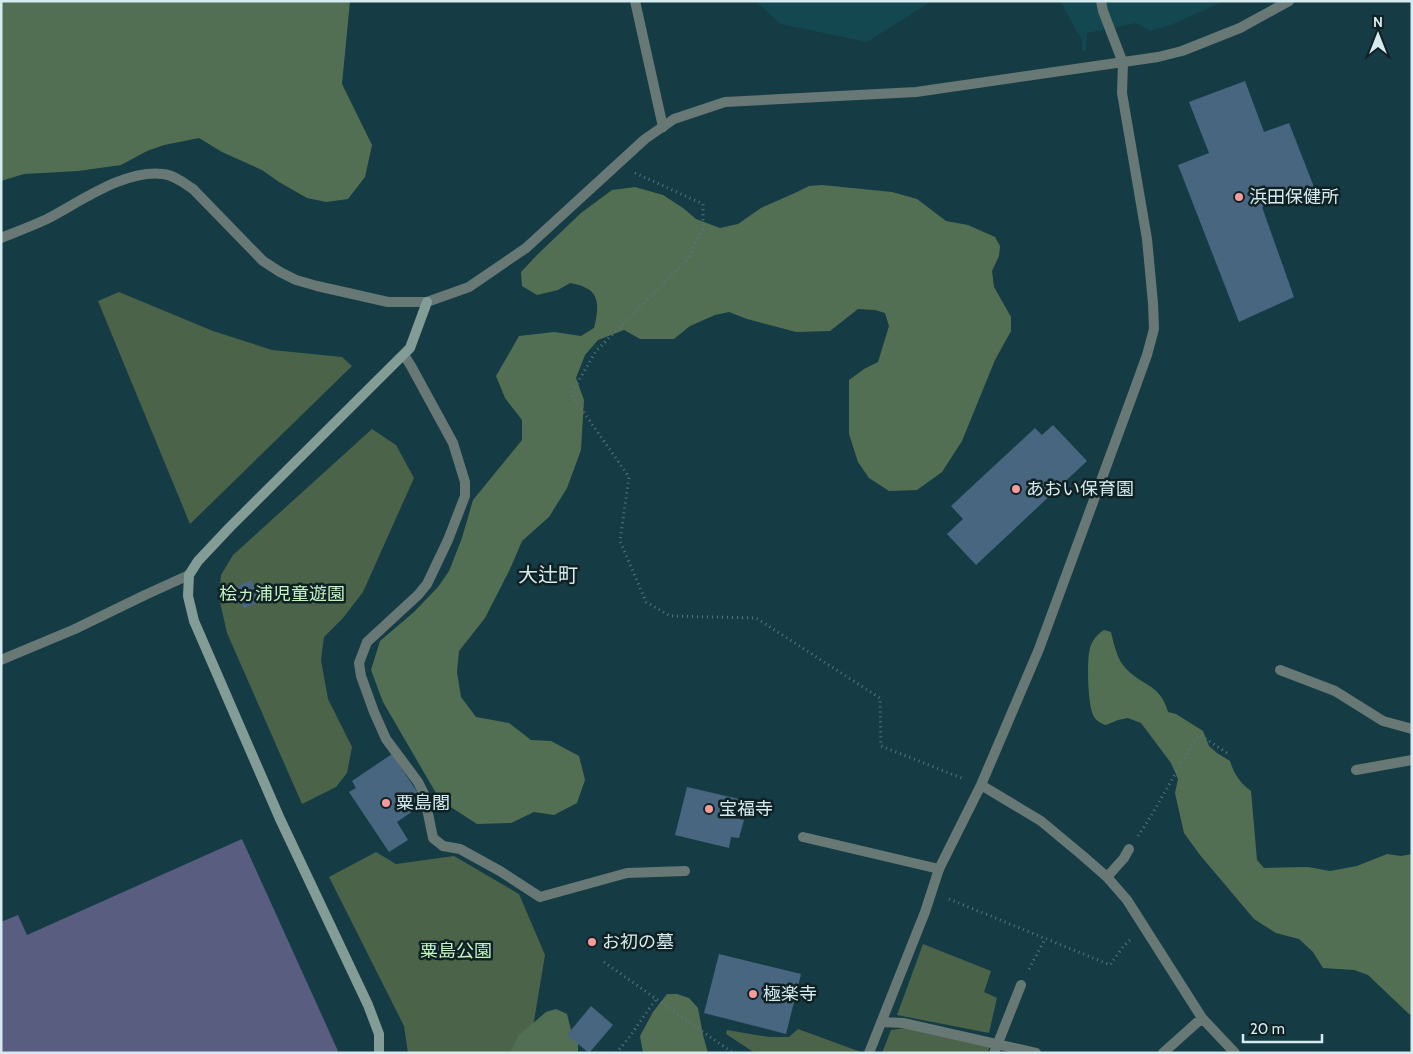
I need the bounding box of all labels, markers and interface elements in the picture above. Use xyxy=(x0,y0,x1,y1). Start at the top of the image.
north arrow xyxy=(1353,10,1403,60)
text: N xyxy=(1373,13,1383,31)
place label: 浜田保健所 xyxy=(1249,186,1339,208)
marker: 浜田保健所 xyxy=(1233,191,1245,203)
place label: あおい保育園 xyxy=(1026,478,1134,500)
marker: あおい保育園 xyxy=(1010,483,1022,495)
district label: 大辻町 xyxy=(518,563,578,587)
park label: 桧ヵ浦児童遊園 xyxy=(219,583,345,605)
place label: 粟島閣 xyxy=(396,792,450,814)
marker: 粟島閣 xyxy=(380,797,392,809)
place label: 宝福寺 xyxy=(719,798,773,820)
marker: 宝福寺 xyxy=(703,803,715,815)
place label: お初の墓 xyxy=(602,931,674,953)
marker: お初の墓 xyxy=(586,936,598,948)
park label: 粟島公園 xyxy=(420,940,492,962)
place label: 極楽寺 xyxy=(763,983,817,1005)
marker: 極楽寺 xyxy=(747,988,759,1000)
scale bar xyxy=(1243,1012,1322,1044)
text: 20 m xyxy=(1250,1020,1285,1038)

